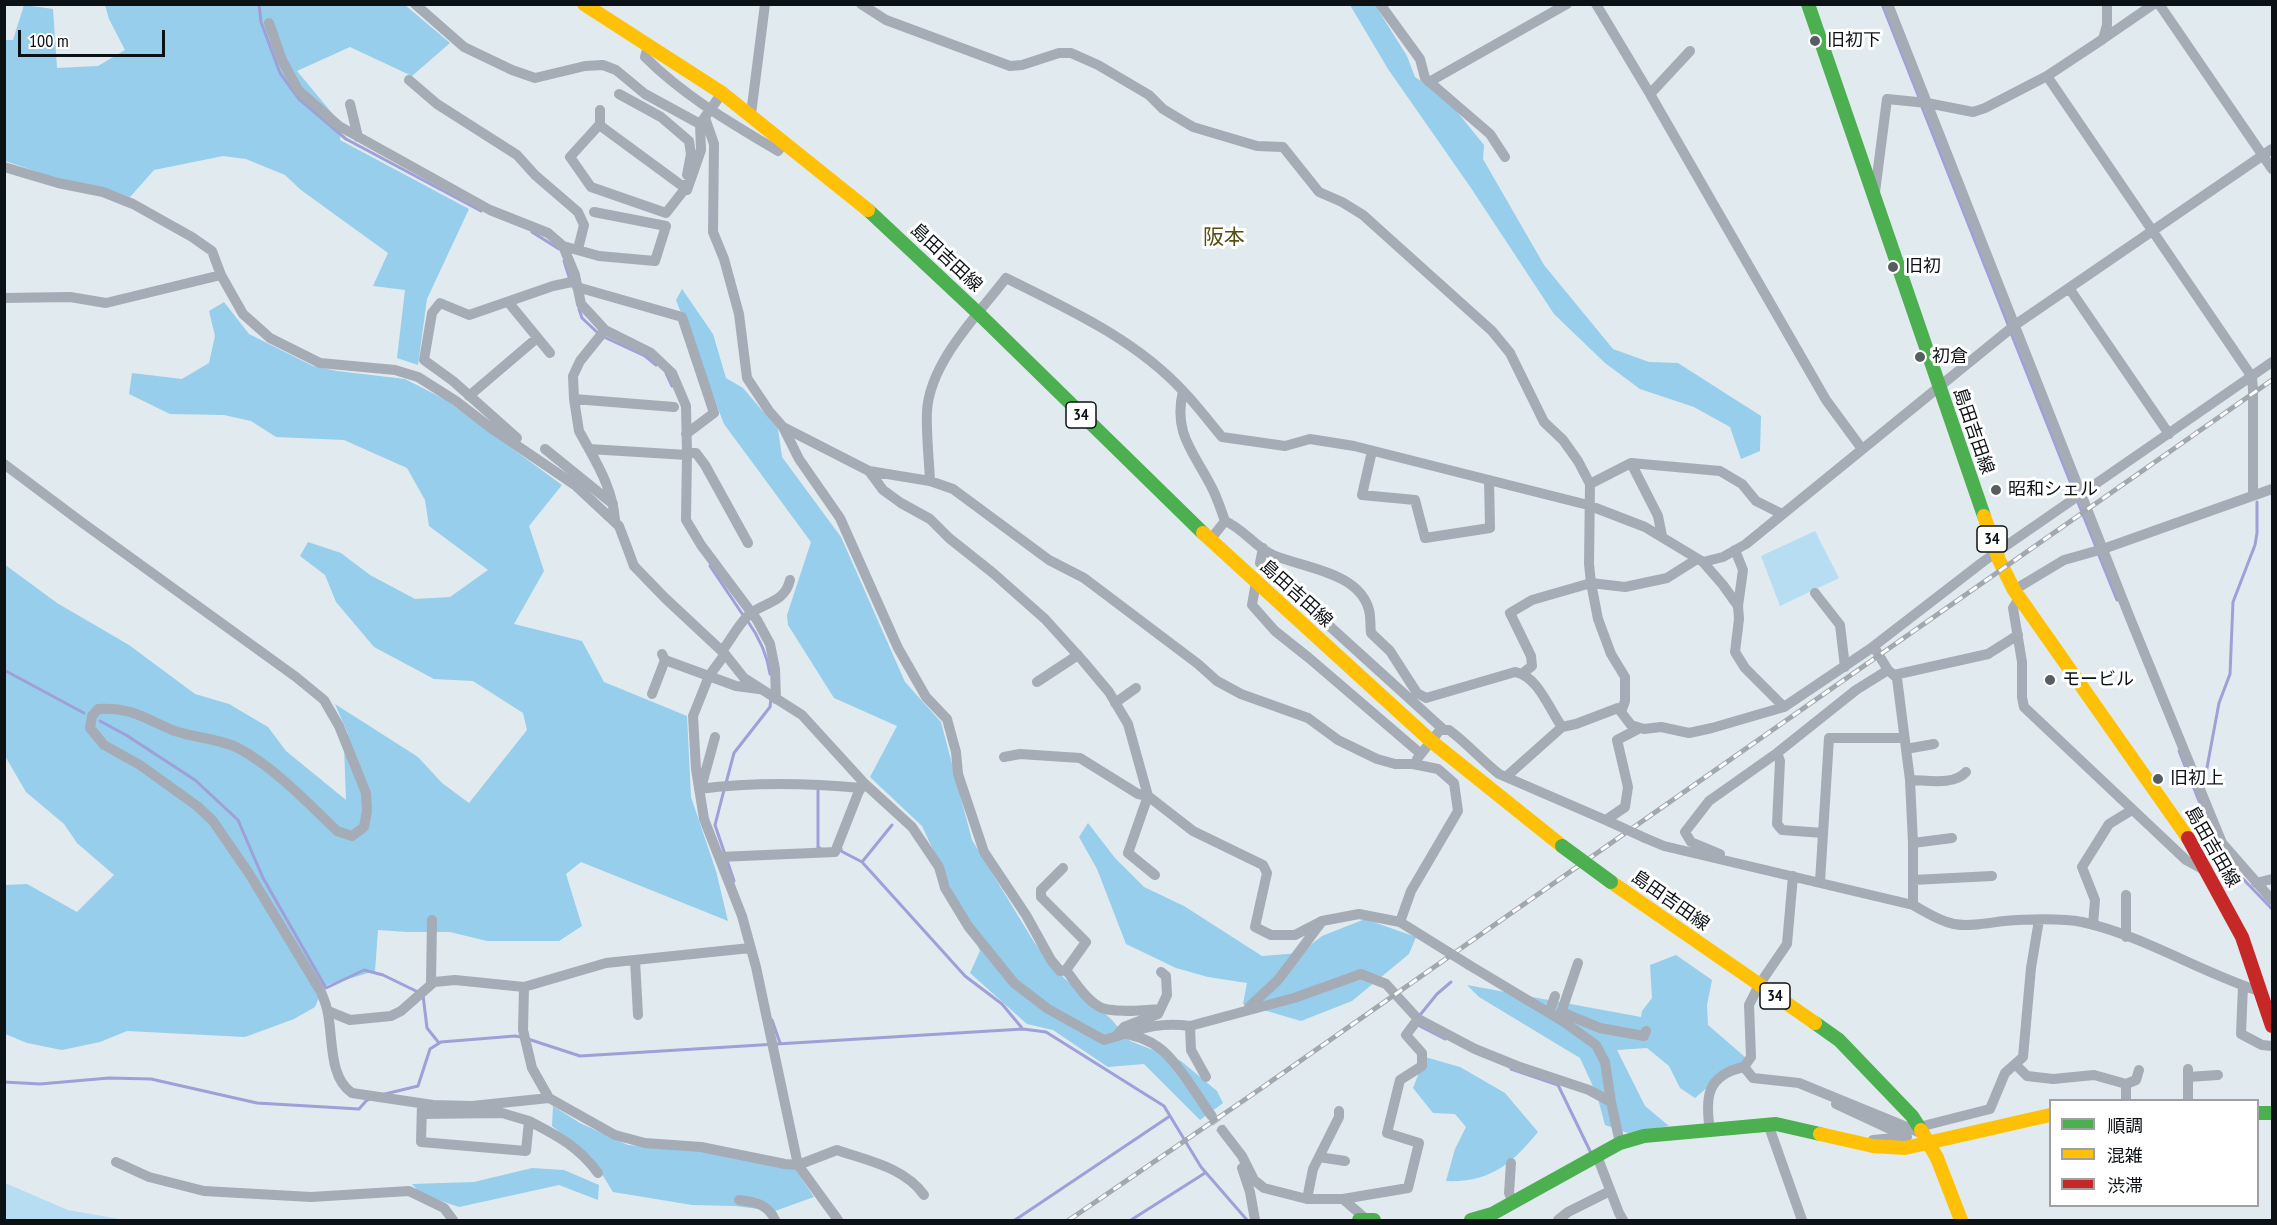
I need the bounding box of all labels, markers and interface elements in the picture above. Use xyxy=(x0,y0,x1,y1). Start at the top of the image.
scale bar xyxy=(21,18,168,56)
text: 100 m xyxy=(29,29,69,52)
place label: 旧初下 xyxy=(1827,30,1881,52)
marker: 旧初下 xyxy=(1808,34,1822,48)
street label: 島田吉田線 xyxy=(906,219,986,297)
district label: 阪本 xyxy=(1203,225,1245,251)
place label: 旧初 xyxy=(1905,256,1941,278)
marker: 旧初 xyxy=(1886,260,1900,274)
place label: 初倉 xyxy=(1932,346,1968,368)
marker: 初倉 xyxy=(1913,350,1927,364)
street label: 島田吉田線 xyxy=(1948,385,1998,477)
road number: 34 xyxy=(1066,402,1096,428)
place label: 昭和シェル xyxy=(2008,479,2098,501)
marker: 昭和シェル xyxy=(1989,483,2003,497)
road number: 34 xyxy=(1977,526,2007,552)
street label: 島田吉田線 xyxy=(1255,556,1337,632)
place label: モービル xyxy=(2062,669,2134,691)
marker: モービル xyxy=(2043,673,2057,687)
place label: 旧初上 xyxy=(2170,768,2224,790)
marker: 旧初上 xyxy=(2151,772,2165,786)
street label: 島田吉田線 xyxy=(2180,803,2244,891)
street label: 島田吉田線 xyxy=(1627,866,1713,936)
road number: 34 xyxy=(1760,983,1790,1009)
legend xyxy=(2049,1099,2259,1207)
text: 順調 xyxy=(2107,1114,2143,1137)
text: 混雑 xyxy=(2107,1144,2143,1167)
text: 渋滞 xyxy=(2107,1174,2143,1197)

